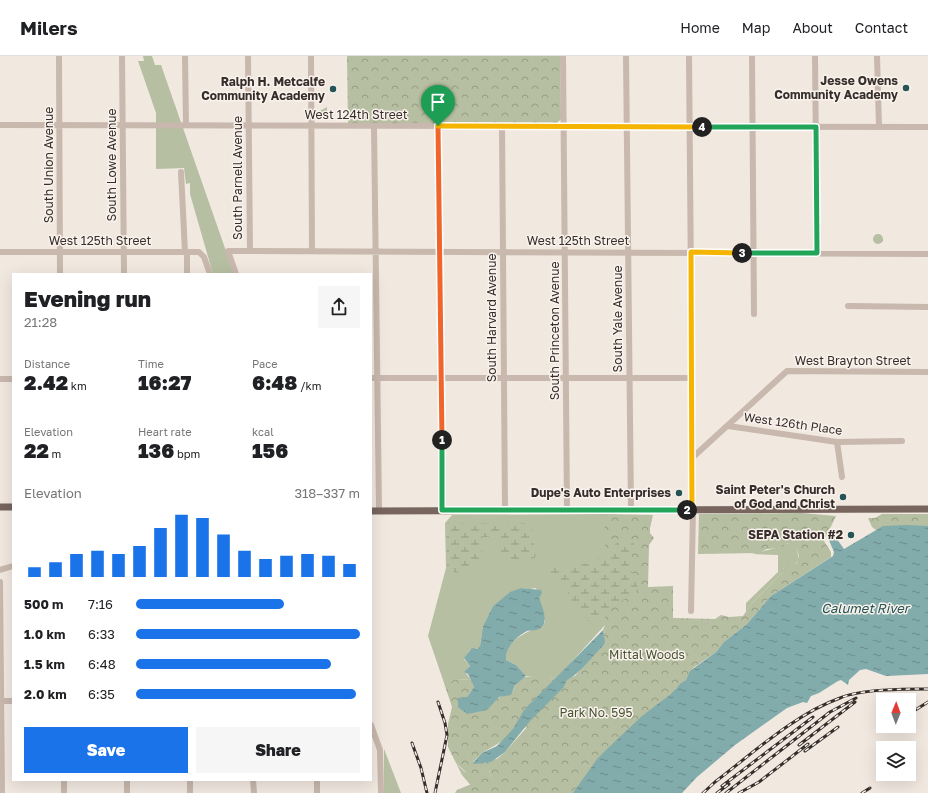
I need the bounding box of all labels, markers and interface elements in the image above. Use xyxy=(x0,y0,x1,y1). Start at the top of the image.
text: Milers xyxy=(20,16,78,39)
text: Home xyxy=(680,19,720,36)
text: Map xyxy=(742,19,770,36)
text: About xyxy=(792,19,833,36)
text: Contact xyxy=(855,19,908,36)
place label: Jesse Owens Community Academy xyxy=(774,73,899,102)
place label: Ralph H. Metcalfe Community Academy xyxy=(201,74,326,103)
marker: Jesse Owens Community Academy xyxy=(901,83,911,93)
marker: Ralph H. Metcalfe Community Academy xyxy=(328,84,338,94)
pin xyxy=(421,85,455,126)
icon: arrive xyxy=(427,91,449,113)
street label: South Union Avenue xyxy=(41,107,56,223)
street label: West 124th Street xyxy=(305,107,408,122)
street label: South Lowe Avenue xyxy=(104,108,119,222)
street label: South Parnell Avenue xyxy=(230,116,245,240)
pin: 4 xyxy=(692,117,712,137)
text: 4 xyxy=(699,120,705,133)
street label: West 125th Street xyxy=(49,233,151,248)
street label: West 125th Street xyxy=(527,233,629,248)
pin: 3 xyxy=(732,243,752,263)
text: 3 xyxy=(739,246,745,259)
street label: South Harvard Avenue xyxy=(484,254,499,382)
street label: South Princeton Avenue xyxy=(547,262,562,400)
street label: South Yale Avenue xyxy=(610,266,625,372)
text: Evening run xyxy=(24,285,151,312)
button: share xyxy=(318,286,360,328)
text: 21:28 xyxy=(24,314,57,330)
street label: West Brayton Street xyxy=(795,353,911,368)
text: Distance xyxy=(24,357,70,370)
text: Time xyxy=(138,357,164,370)
text: Pace xyxy=(252,357,278,370)
text: 2.42 xyxy=(24,370,68,394)
text: 16:27 xyxy=(138,370,192,394)
text: 6:48 xyxy=(252,370,297,394)
text: km xyxy=(68,379,87,392)
text: /km xyxy=(297,379,321,392)
street label: West 126th Place xyxy=(743,409,843,438)
text: Elevation xyxy=(24,425,73,438)
text: Heart rate xyxy=(138,425,192,438)
text: kcal xyxy=(252,425,274,438)
pin: 1 xyxy=(432,430,452,450)
text: 1 xyxy=(439,433,445,446)
text: 22 xyxy=(24,438,49,462)
text: 136 xyxy=(138,438,174,462)
text: 156 xyxy=(252,438,288,462)
text: m xyxy=(49,447,61,460)
text: bpm xyxy=(174,447,200,460)
place label: Saint Peter's Church of God and Christ xyxy=(716,482,835,511)
text: Elevation xyxy=(24,485,82,501)
text: 318–337 m xyxy=(294,485,360,501)
place label: Dupe's Auto Enterprises xyxy=(531,485,671,500)
marker: Dupe's Auto Enterprises xyxy=(674,488,684,498)
marker: Saint Peter's Church of God and Christ xyxy=(838,492,848,502)
pin: 2 xyxy=(677,500,697,520)
text: 2 xyxy=(684,503,690,516)
place label: SEPA Station #2 xyxy=(748,527,843,542)
marker: SEPA Station #2 xyxy=(846,530,856,540)
text: 500 m xyxy=(24,596,63,612)
text: 7:16 xyxy=(88,596,113,612)
water label: Calumet River xyxy=(821,600,911,616)
text: 1.0 km xyxy=(24,626,65,642)
text: 6:33 xyxy=(88,626,115,642)
park label: Mittal Woods xyxy=(609,647,685,662)
text: 1.5 km xyxy=(24,656,65,672)
text: 6:48 xyxy=(88,656,116,672)
text: 2.0 km xyxy=(24,686,67,702)
text: 6:35 xyxy=(88,686,115,702)
north arrow xyxy=(876,693,916,733)
map controls xyxy=(876,693,916,781)
park label: Park No. 595 xyxy=(560,705,632,720)
button: Save xyxy=(24,727,188,773)
button: Share xyxy=(196,727,360,773)
button: layers xyxy=(876,741,916,781)

